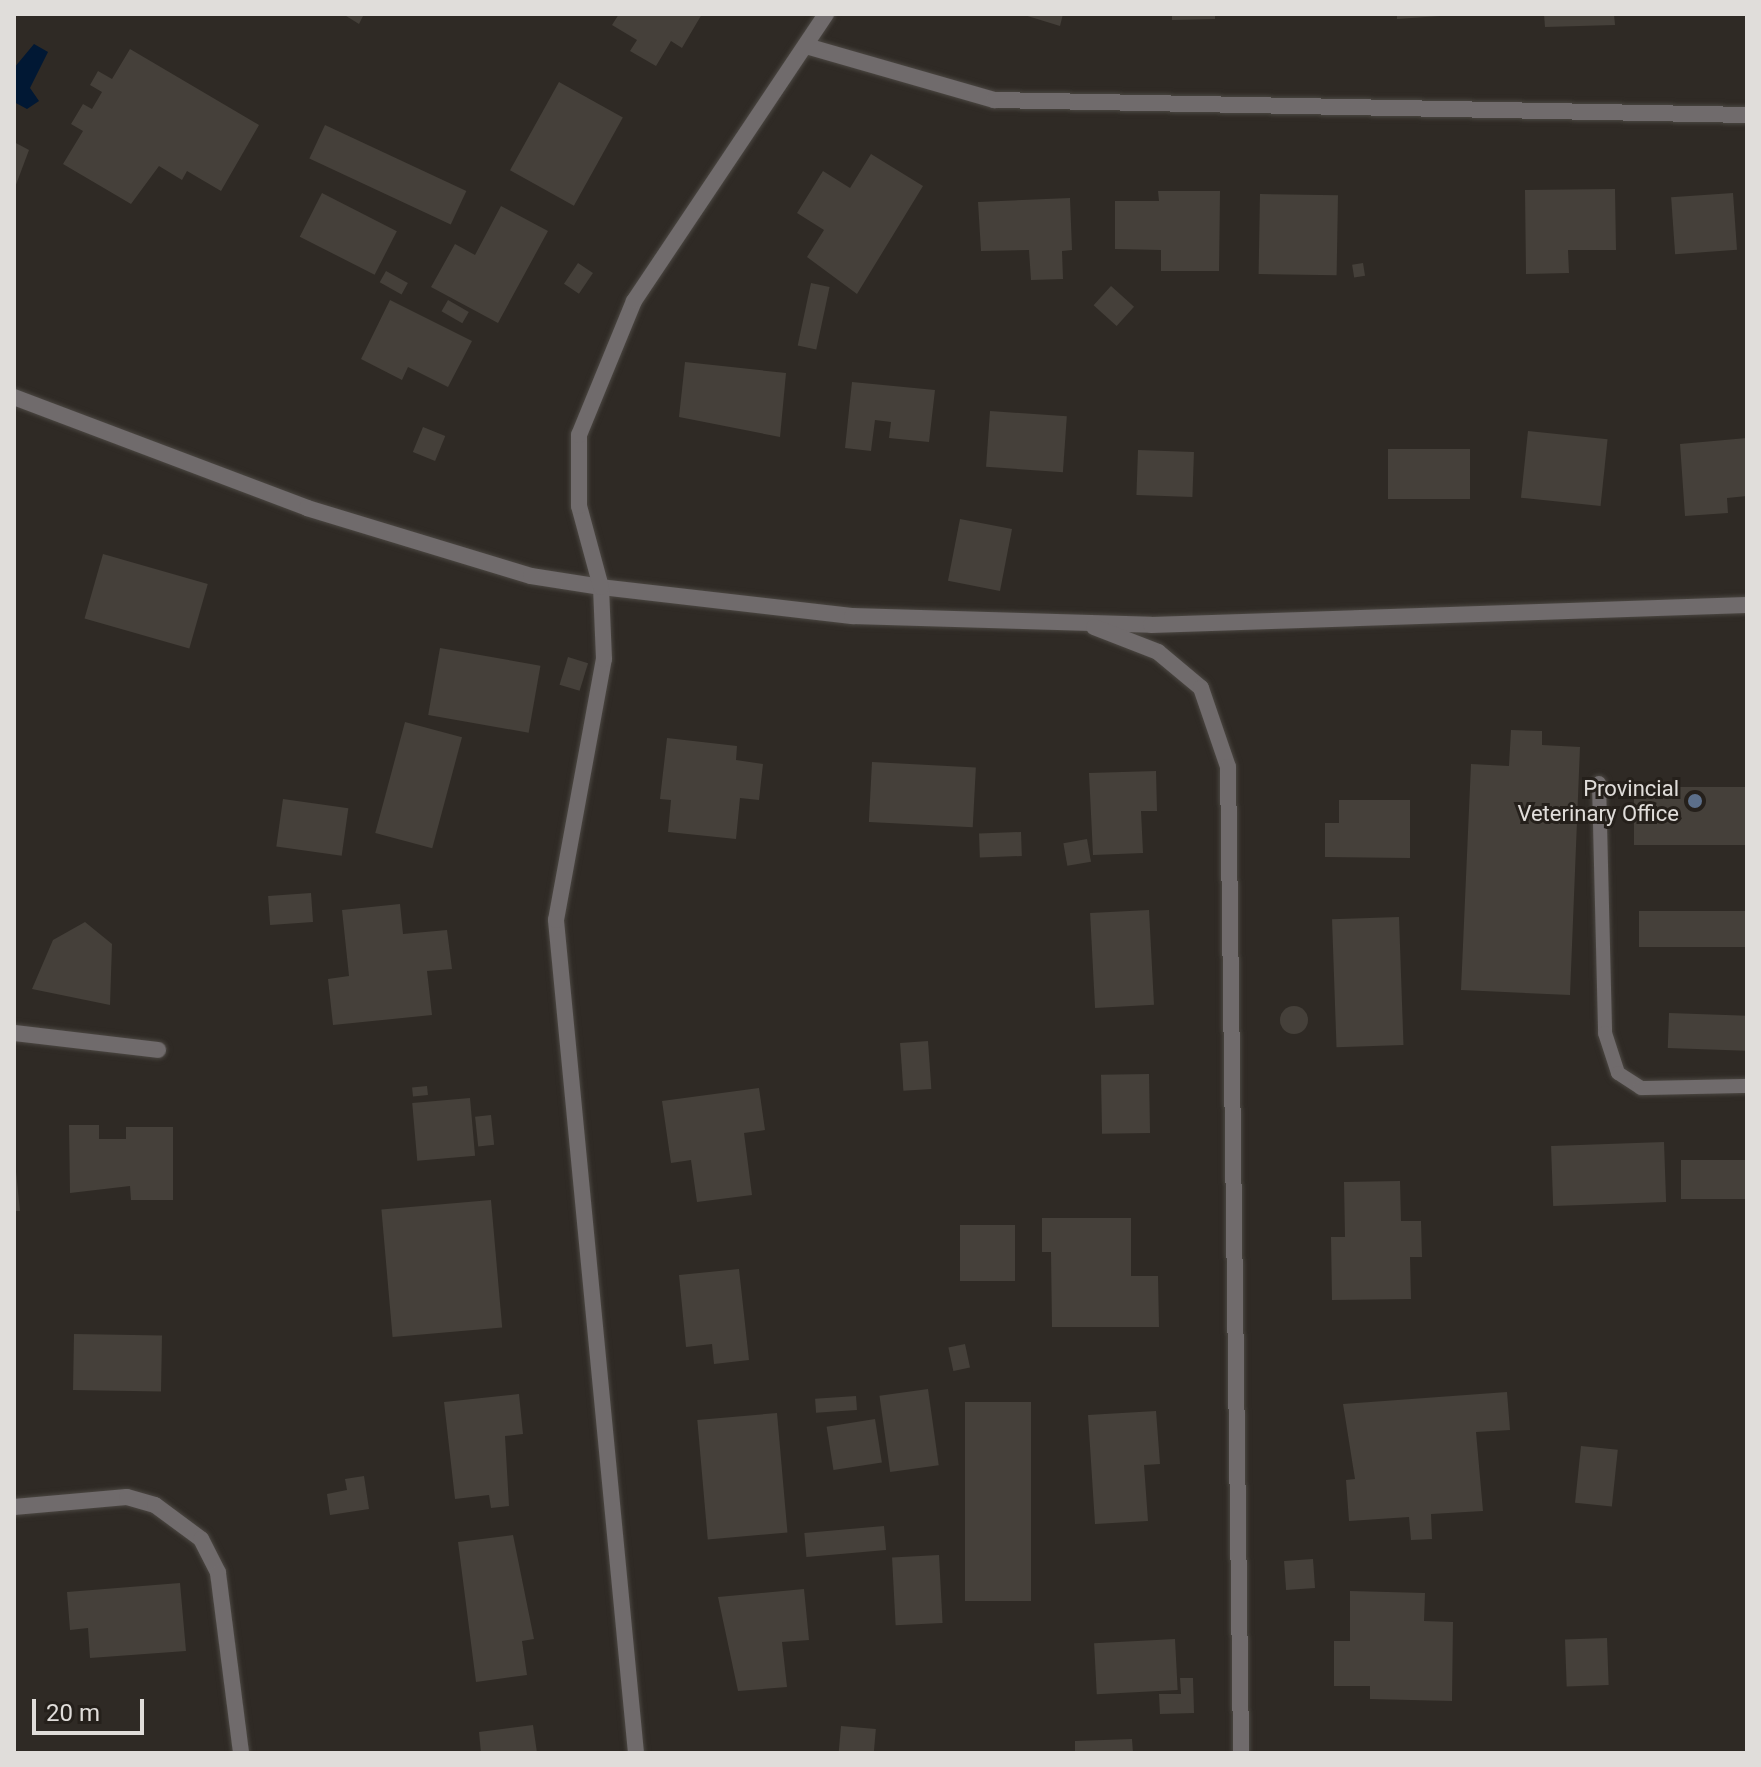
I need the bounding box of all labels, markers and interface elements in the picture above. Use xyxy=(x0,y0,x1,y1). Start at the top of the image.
place label: Provincial Veterinary Office xyxy=(1517,775,1679,826)
marker: Provincial Veterinary Office xyxy=(1686,792,1704,810)
scale bar xyxy=(36,1683,148,1733)
text: 20 m xyxy=(46,1699,100,1727)

